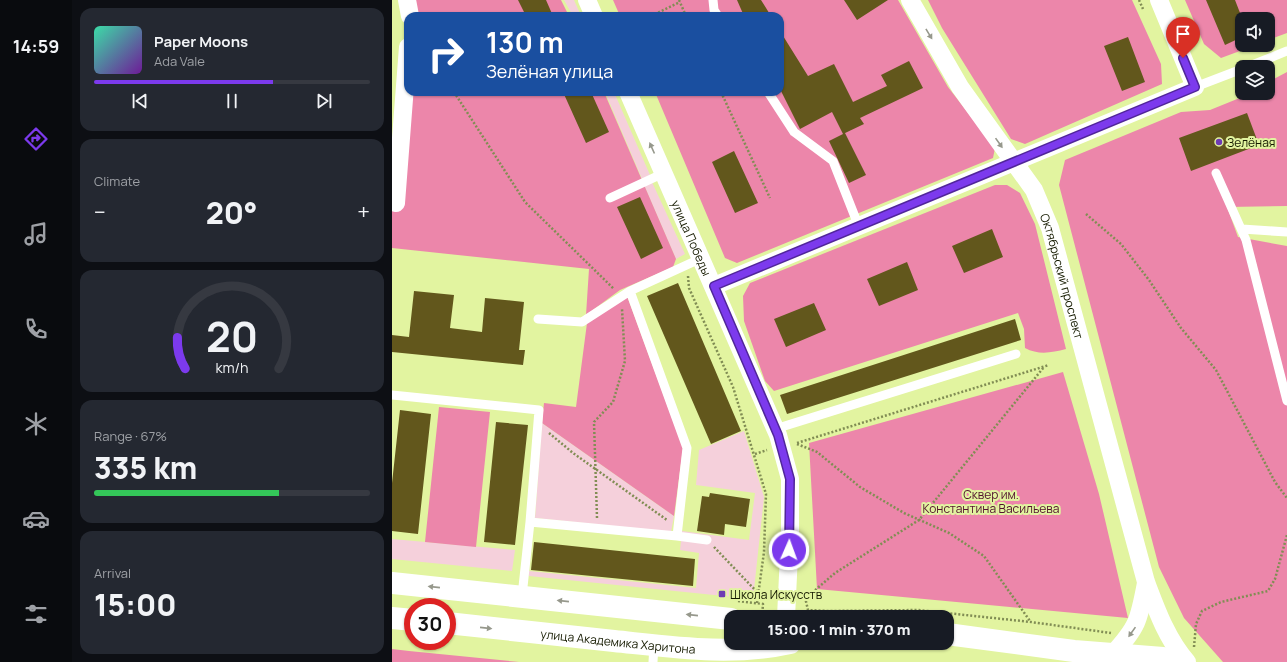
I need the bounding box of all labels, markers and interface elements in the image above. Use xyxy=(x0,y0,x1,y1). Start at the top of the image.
map controls xyxy=(1235,12,1275,100)
button: sound xyxy=(1235,12,1275,52)
pin xyxy=(1166,17,1200,58)
text: 130 m xyxy=(486,23,564,61)
icon: arrive xyxy=(1172,23,1194,45)
icon: right xyxy=(420,28,472,80)
one-way arrow xyxy=(925,28,932,40)
text: Paper Moons xyxy=(154,31,248,52)
text: 14:59 xyxy=(13,34,59,58)
text: Ada Vale xyxy=(154,52,205,70)
text: Зелёная улица xyxy=(486,59,613,83)
button: layers xyxy=(1235,60,1275,100)
icon: previous xyxy=(129,90,151,112)
icon: pause xyxy=(221,90,243,112)
icon: next xyxy=(313,90,335,112)
icon: directions xyxy=(22,125,50,153)
place label: Зелёная xyxy=(1227,134,1275,151)
marker: Зелёная xyxy=(1214,137,1224,147)
one-way arrow xyxy=(995,138,1003,148)
one-way arrow xyxy=(649,141,655,153)
text: Climate xyxy=(94,172,140,190)
text: 20° xyxy=(206,192,258,233)
text: − xyxy=(94,197,106,227)
text: + xyxy=(357,197,370,227)
street label: улица Победы xyxy=(668,197,716,278)
street label: Октябрьский проспект xyxy=(1036,211,1088,341)
icon: music xyxy=(22,220,50,248)
text: 20 xyxy=(206,308,258,364)
icon: phone xyxy=(22,315,50,343)
text: km/h xyxy=(215,358,249,377)
icon: climate xyxy=(22,410,50,438)
text: Range · 67% xyxy=(94,427,167,445)
text: 335 km xyxy=(94,447,197,488)
park label: Сквер им. Константина Васильева xyxy=(923,486,1059,517)
icon: car xyxy=(22,505,50,533)
position arrow xyxy=(768,529,810,571)
text: Arrival xyxy=(94,564,131,582)
text: 15:00 xyxy=(94,584,176,625)
one-way arrow xyxy=(428,584,440,590)
place label: Школа Искусств xyxy=(730,586,823,603)
marker: Школа Искусств xyxy=(717,589,727,599)
one-way arrow xyxy=(557,597,569,604)
speed limit sign: 30 xyxy=(404,598,456,650)
icon: filters xyxy=(22,600,50,628)
one-way arrow xyxy=(686,612,698,618)
text: 15:00 · 1 min · 370 m xyxy=(767,619,911,640)
one-way arrow xyxy=(480,624,492,631)
street label: улица Академика Харитона xyxy=(540,625,696,657)
one-way arrow xyxy=(1128,627,1136,638)

